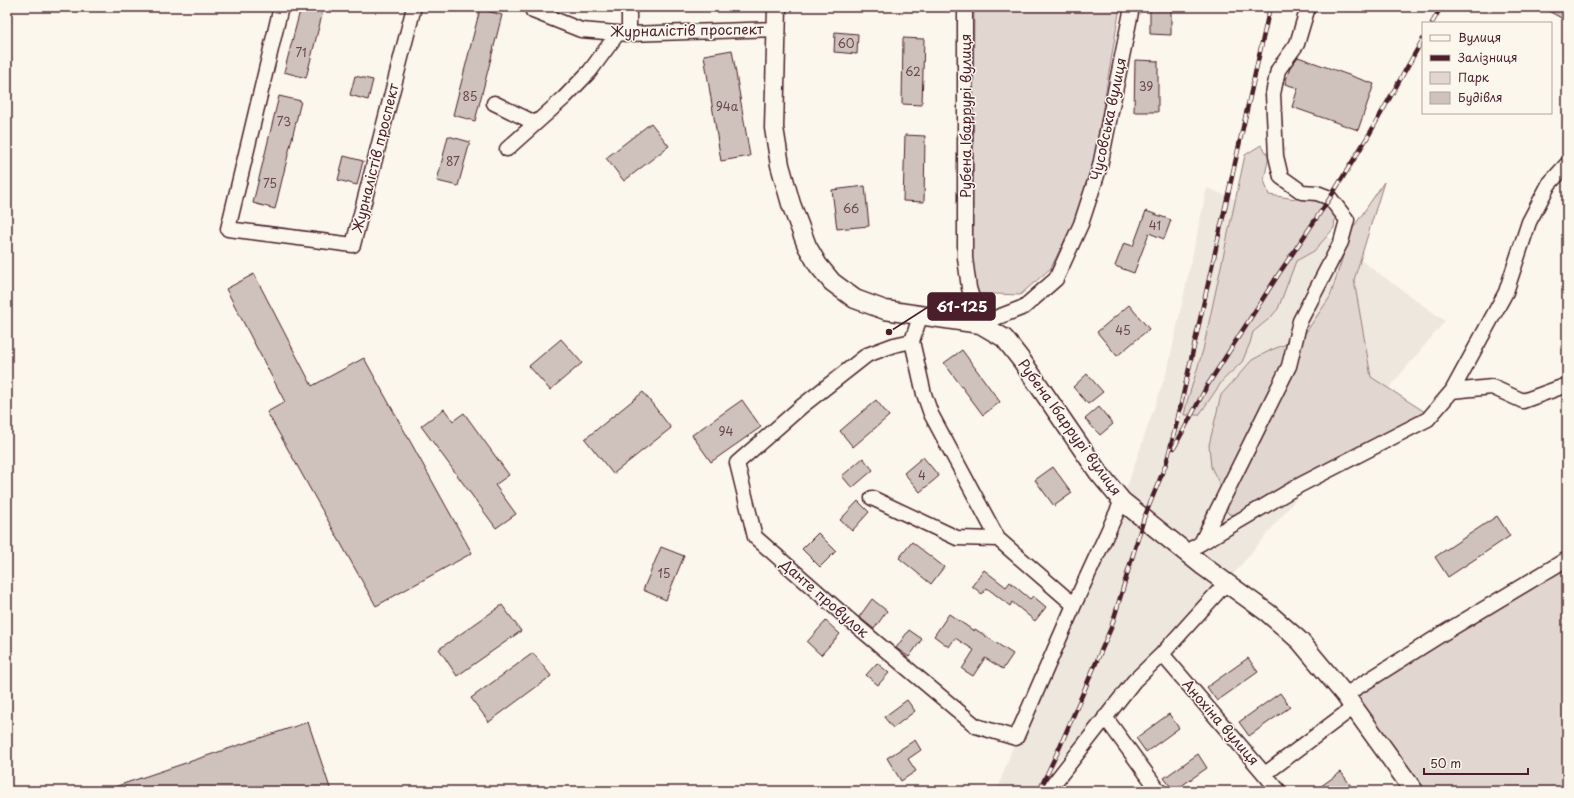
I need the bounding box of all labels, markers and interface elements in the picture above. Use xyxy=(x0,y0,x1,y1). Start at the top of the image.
street label: Журналістів проспект xyxy=(610,18,764,42)
legend xyxy=(1422,22,1552,114)
text: Вулиця xyxy=(1458,28,1501,46)
house number: 60 xyxy=(837,34,855,52)
street label: Рубена Ібаррурі вулиця xyxy=(955,34,976,198)
house number: 71 xyxy=(295,43,307,61)
text: Залізниця xyxy=(1457,48,1517,66)
street label: Чусовська вулиця xyxy=(1085,56,1131,182)
house number: 62 xyxy=(905,62,921,80)
text: Парк xyxy=(1458,68,1490,86)
house number: 39 xyxy=(1139,77,1153,95)
street label: Журналістів проспект xyxy=(346,81,404,235)
house number: 85 xyxy=(463,87,477,105)
text: Будівля xyxy=(1458,88,1503,106)
house number: 94а xyxy=(716,97,739,115)
house number: 73 xyxy=(277,112,291,130)
house number: 87 xyxy=(446,152,460,170)
house number: 75 xyxy=(263,174,277,192)
house number: 66 xyxy=(843,199,859,217)
house number: 41 xyxy=(1149,216,1161,234)
callout: 61-125 xyxy=(928,293,995,320)
text: 61-125 xyxy=(936,294,988,317)
house number: 45 xyxy=(1115,321,1131,339)
street label: Рубена Ібаррурі вулиця xyxy=(1013,354,1127,500)
house number: 94 xyxy=(719,422,734,440)
house number: 4 xyxy=(918,466,926,484)
street label: Данте провулок xyxy=(775,553,874,643)
house number: 15 xyxy=(657,564,671,582)
street label: Анохіна вулиця xyxy=(1178,674,1264,770)
scale bar xyxy=(1424,750,1528,776)
text: 50 m xyxy=(1430,754,1461,772)

